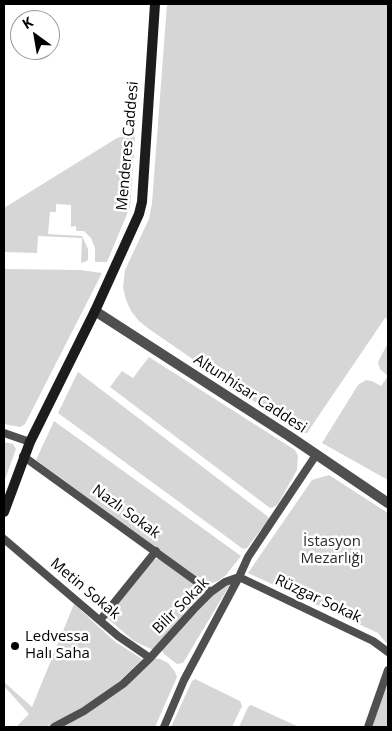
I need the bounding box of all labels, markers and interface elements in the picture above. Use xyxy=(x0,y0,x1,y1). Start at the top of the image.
north arrow xyxy=(10,10,60,60)
text: K xyxy=(18,12,36,33)
street label: Menderes Caddesi xyxy=(113,81,143,211)
street label: Altunhisar Caddesi xyxy=(190,351,310,437)
street label: Nazlı Sokak xyxy=(89,481,163,543)
park label: İstasyon Mezarlığı xyxy=(301,533,363,568)
street label: Metin Sokak xyxy=(46,555,124,623)
street label: Rüzgar Sokak xyxy=(272,571,364,627)
street label: Bilir Sokak xyxy=(149,574,213,638)
place label: Ledvessa Halı Saha xyxy=(25,628,90,663)
marker: Ledvessa Halı Saha xyxy=(9,640,21,652)

